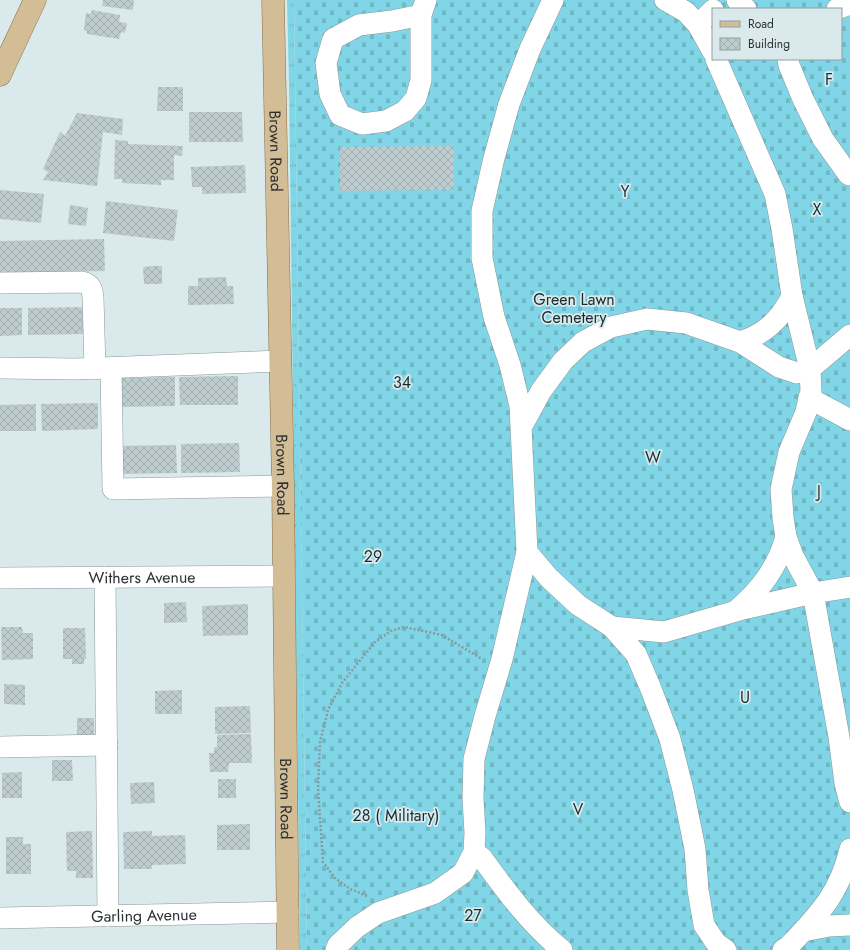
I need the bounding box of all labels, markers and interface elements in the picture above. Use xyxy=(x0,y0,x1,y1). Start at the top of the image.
legend xyxy=(712,8,842,60)
text: Road xyxy=(748,15,774,33)
text: Building xyxy=(748,35,790,53)
park label: F xyxy=(825,68,833,91)
street label: Brown Road xyxy=(264,110,288,192)
park label: Y xyxy=(621,180,630,203)
park label: X xyxy=(813,198,822,221)
park label: Green Lawn Cemetery xyxy=(533,288,615,329)
park label: 34 xyxy=(393,371,411,394)
street label: Brown Road xyxy=(270,434,295,516)
park label: W xyxy=(645,446,661,469)
park label: J xyxy=(815,480,821,503)
park label: 29 xyxy=(364,545,382,568)
street label: Withers Avenue xyxy=(88,565,196,589)
park label: U xyxy=(740,686,750,709)
street label: Brown Road xyxy=(274,758,298,840)
park label: V xyxy=(573,798,584,821)
park label: 28 ( Military) xyxy=(353,804,439,827)
street label: Garling Avenue xyxy=(91,902,197,928)
park label: 27 xyxy=(464,904,482,927)

